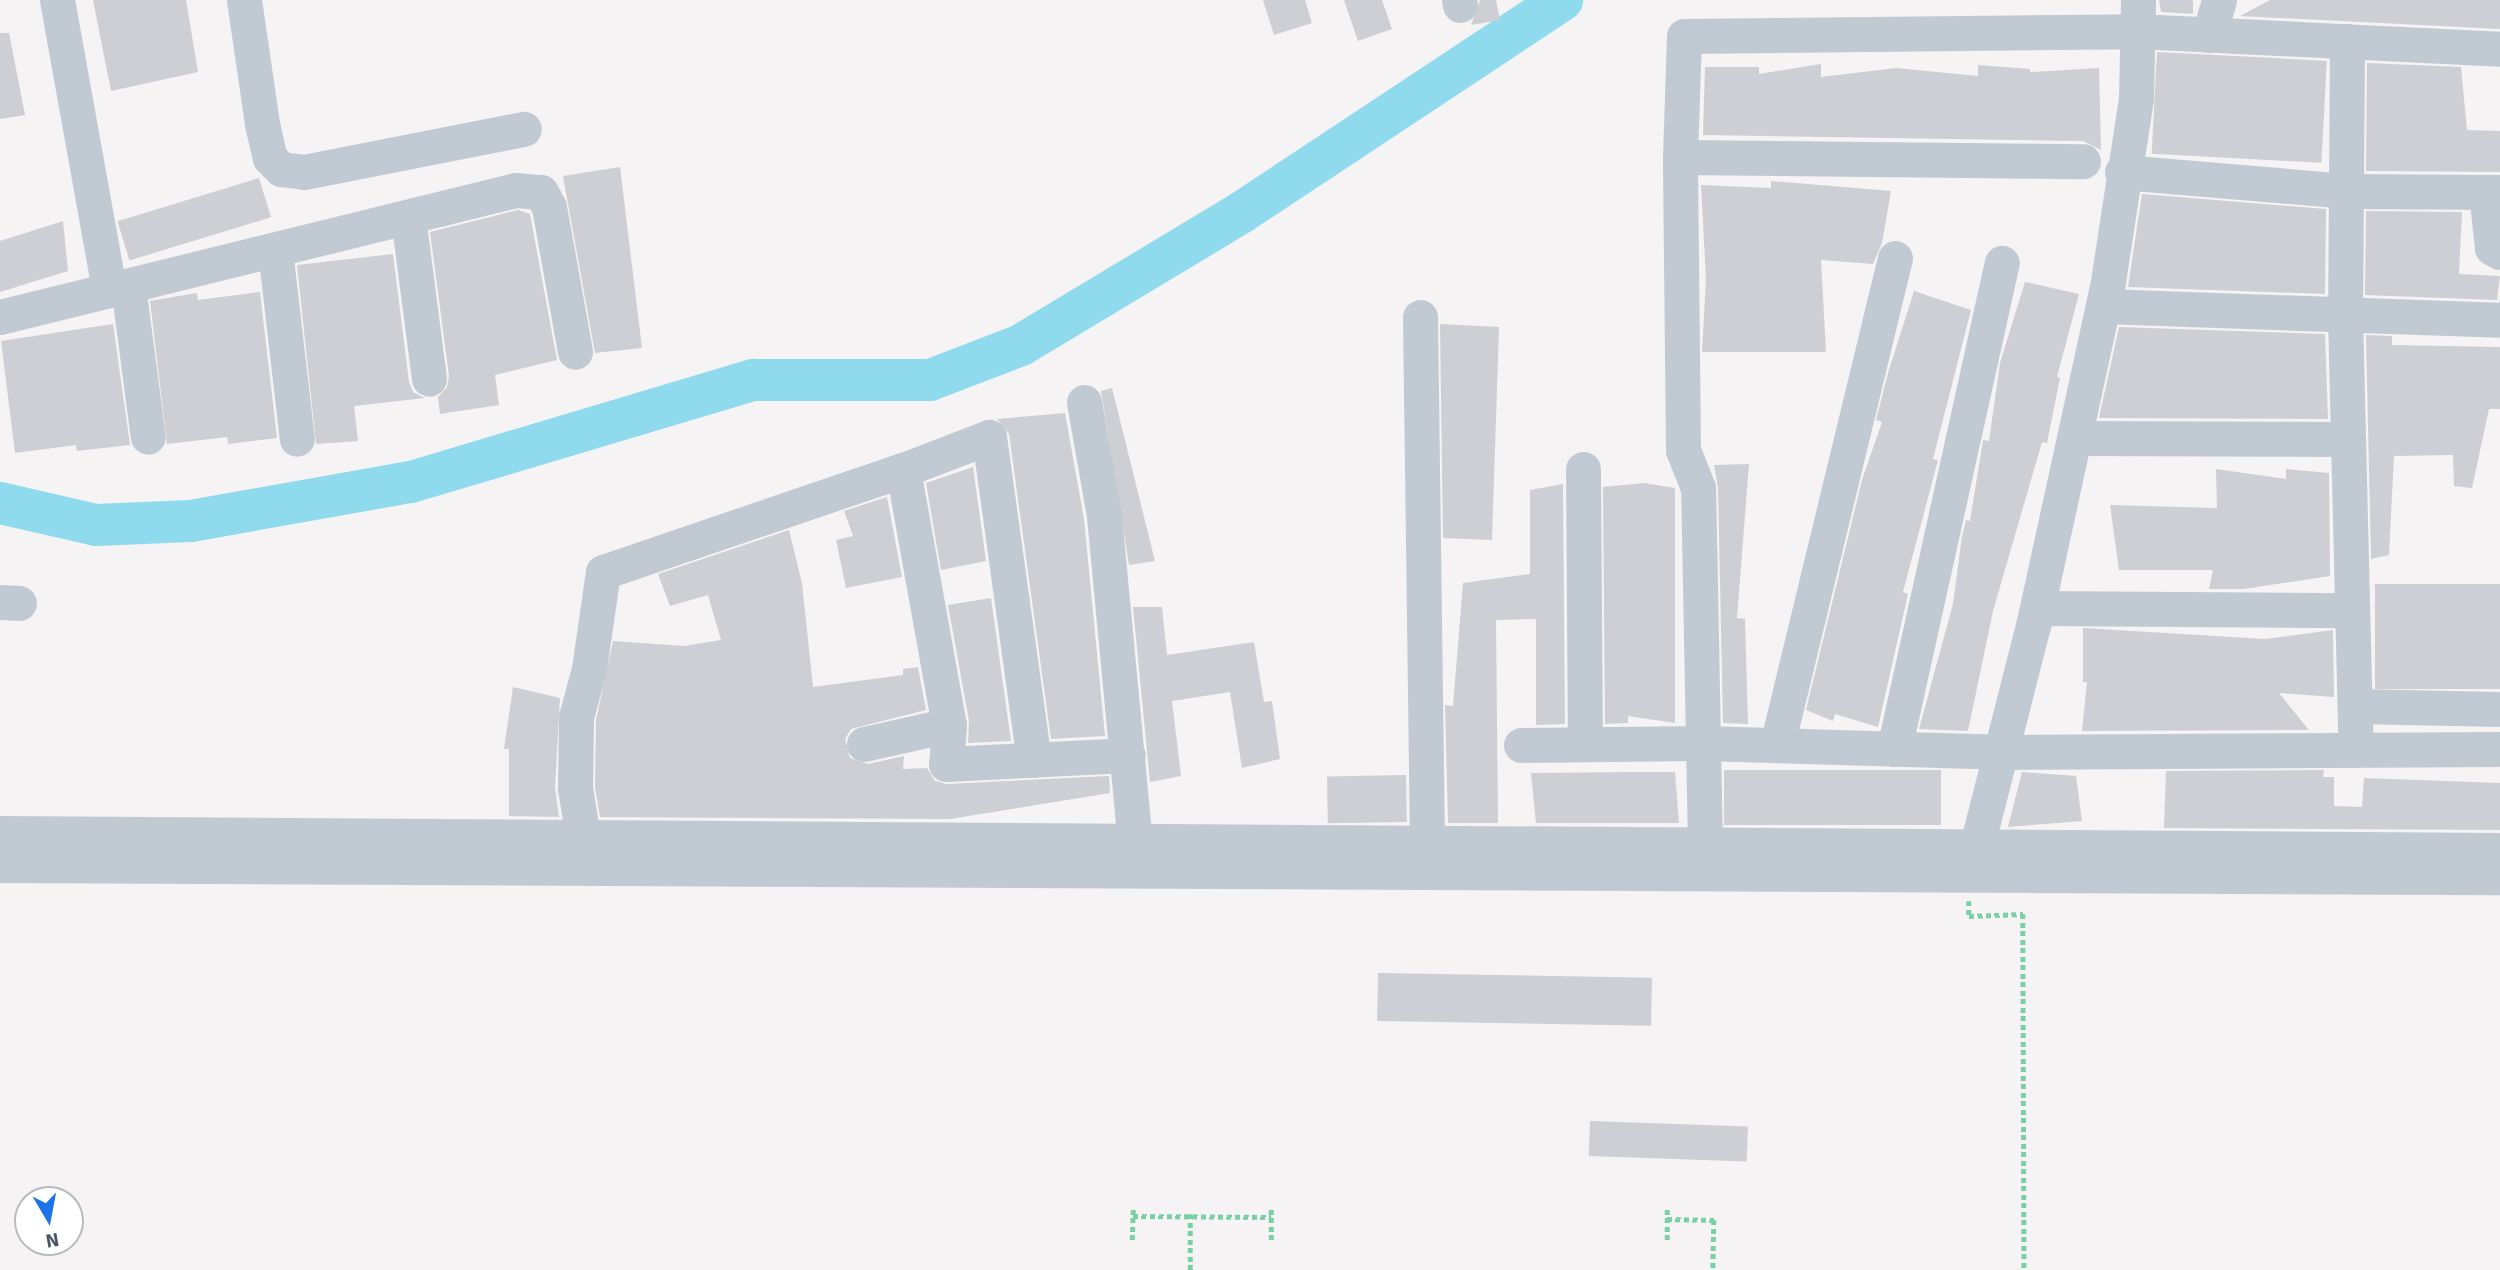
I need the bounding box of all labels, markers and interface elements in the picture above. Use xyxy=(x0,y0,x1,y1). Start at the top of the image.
north arrow xyxy=(14,1186,84,1256)
text: N xyxy=(44,1227,61,1253)

